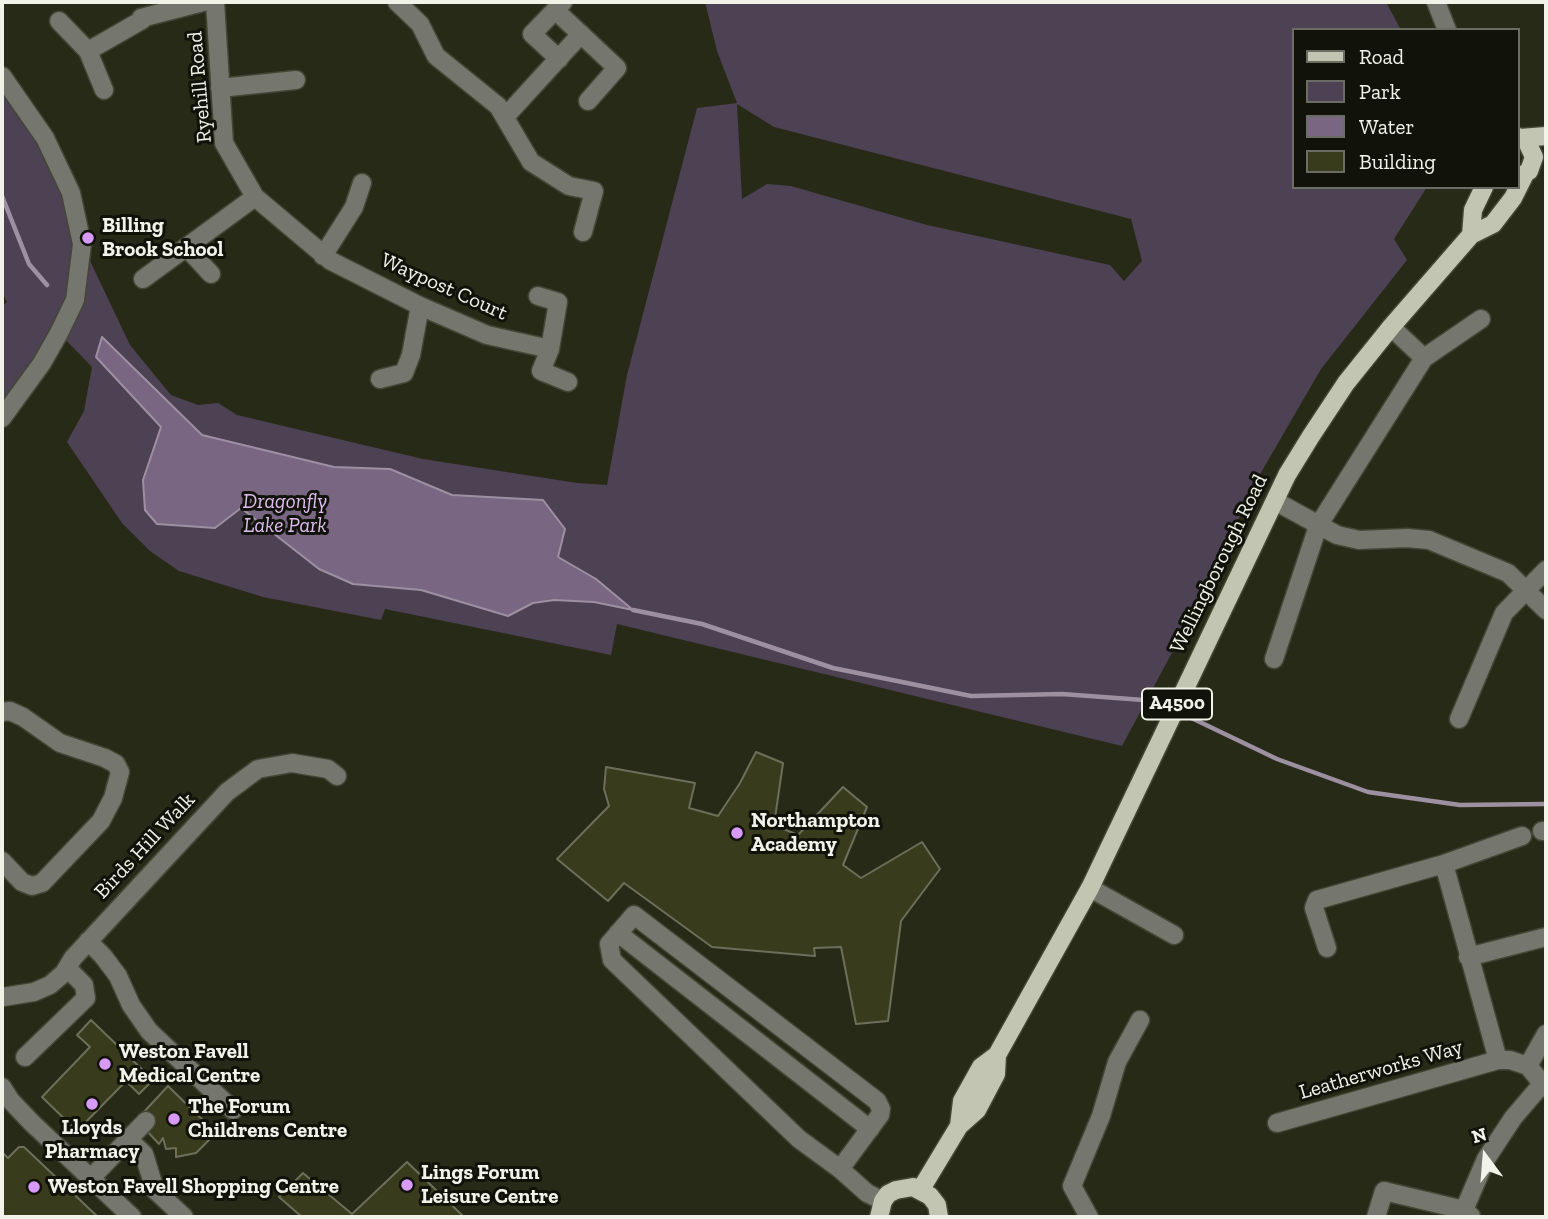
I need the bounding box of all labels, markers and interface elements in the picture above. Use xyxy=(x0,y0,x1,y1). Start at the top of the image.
legend xyxy=(1292,28,1520,189)
street label: Ryehill Road xyxy=(183,30,217,144)
text: Road xyxy=(1359,44,1404,69)
text: Park xyxy=(1359,79,1401,104)
text: Water xyxy=(1359,114,1414,139)
text: Building xyxy=(1359,149,1436,174)
place label: Billing Brook School xyxy=(102,213,224,263)
marker: Billing Brook School xyxy=(80,230,96,246)
street label: Waypost Court xyxy=(377,248,511,326)
street label: Wellingborough Road xyxy=(1165,471,1273,657)
park label: Dragonfly Lake Park xyxy=(243,489,327,539)
road number: A4500 xyxy=(1142,688,1212,720)
street label: Birds Hill Walk xyxy=(89,788,201,904)
place label: Northampton Academy xyxy=(751,808,880,858)
marker: Northampton Academy xyxy=(729,825,745,841)
street label: Leatherworks Way xyxy=(1296,1035,1466,1105)
place label: Weston Favell Medical Centre xyxy=(119,1039,260,1089)
marker: Weston Favell Medical Centre xyxy=(97,1056,113,1072)
place label: The Forum Childrens Centre xyxy=(188,1094,347,1144)
marker: Lloyds Pharmacy xyxy=(84,1096,100,1112)
marker: The Forum Childrens Centre xyxy=(166,1111,182,1127)
place label: Lloyds Pharmacy xyxy=(45,1115,139,1165)
north arrow xyxy=(1450,1121,1520,1191)
text: N xyxy=(1469,1122,1489,1148)
place label: Lings Forum Leisure Centre xyxy=(421,1160,558,1210)
place label: Weston Favell Shopping Centre xyxy=(48,1174,339,1200)
marker: Lings Forum Leisure Centre xyxy=(399,1177,415,1193)
marker: Weston Favell Shopping Centre xyxy=(26,1179,42,1195)

